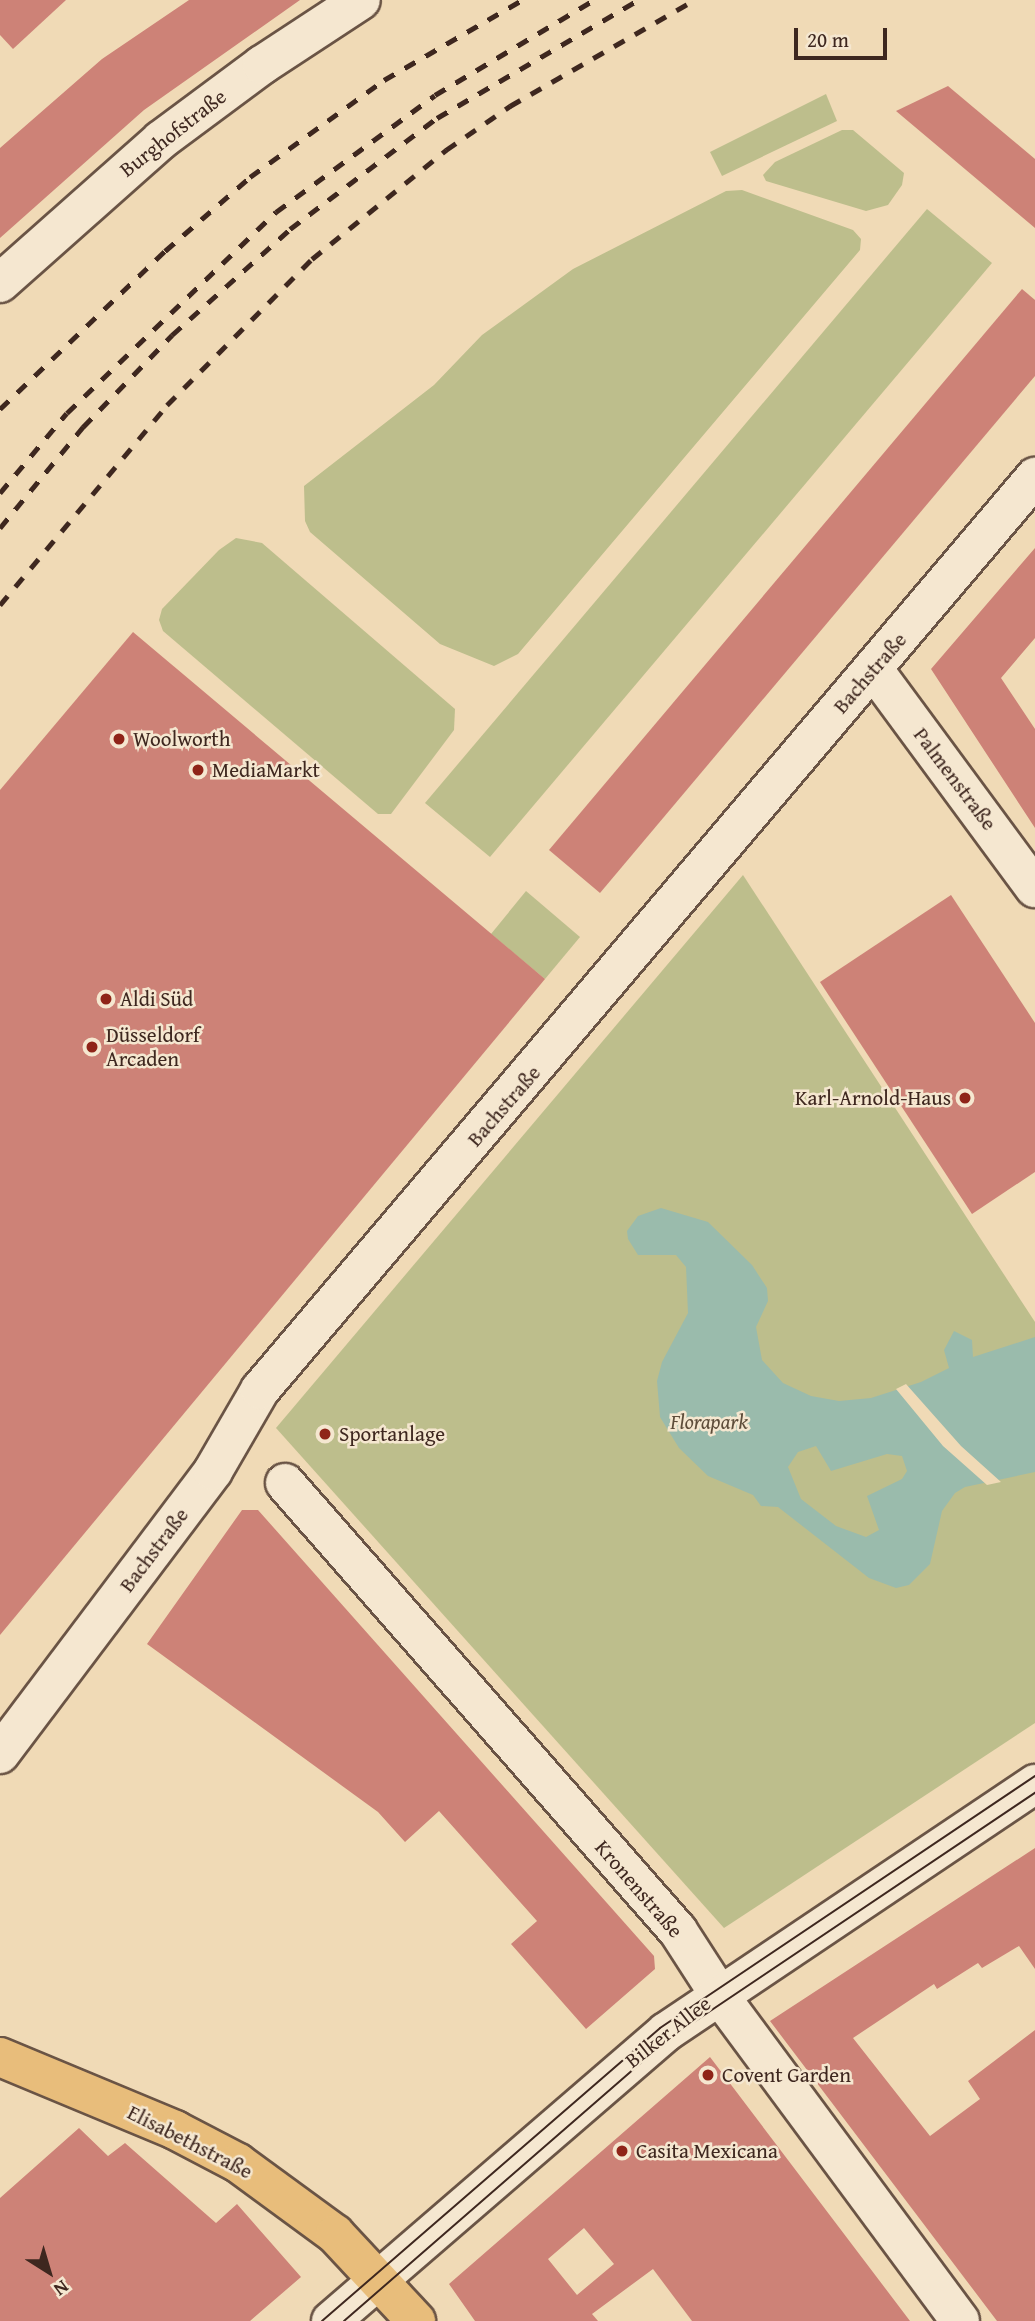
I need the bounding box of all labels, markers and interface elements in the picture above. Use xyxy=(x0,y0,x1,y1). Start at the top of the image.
scale bar xyxy=(797,14,890,58)
text: 20 m xyxy=(807,24,849,55)
street label: Burghofstraße xyxy=(115,84,231,182)
street label: Bachstraße xyxy=(828,627,912,719)
street label: Palmenstraße xyxy=(908,723,1002,835)
place label: Woolworth xyxy=(133,726,231,752)
marker: Woolworth xyxy=(111,731,127,747)
place label: MediaMarkt xyxy=(212,757,320,783)
marker: MediaMarkt xyxy=(190,762,206,778)
place label: Aldi Süd xyxy=(120,986,193,1012)
marker: Aldi Süd xyxy=(98,991,114,1007)
place label: Düsseldorf Arcaden xyxy=(106,1022,200,1072)
marker: Düsseldorf Arcaden xyxy=(84,1039,100,1055)
street label: Bachstraße xyxy=(462,1060,546,1152)
place label: Karl-Arnold-Haus xyxy=(795,1085,951,1111)
marker: Karl-Arnold-Haus xyxy=(957,1090,973,1106)
park label: Florapark xyxy=(670,1409,748,1435)
place label: Sportanlage xyxy=(339,1421,445,1447)
marker: Sportanlage xyxy=(317,1426,333,1442)
street label: Bachstraße xyxy=(114,1503,194,1597)
street label: Kronenstraße xyxy=(590,1835,688,1943)
street label: Bilker Allee xyxy=(620,1991,716,2073)
place label: Covent Garden xyxy=(722,2062,851,2088)
marker: Covent Garden xyxy=(700,2067,716,2083)
street label: Elisabethstraße xyxy=(123,2100,257,2184)
place label: Casita Mexicana xyxy=(636,2138,778,2164)
marker: Casita Mexicana xyxy=(614,2143,630,2159)
north arrow xyxy=(14,2237,84,2307)
text: N xyxy=(48,2274,75,2304)

